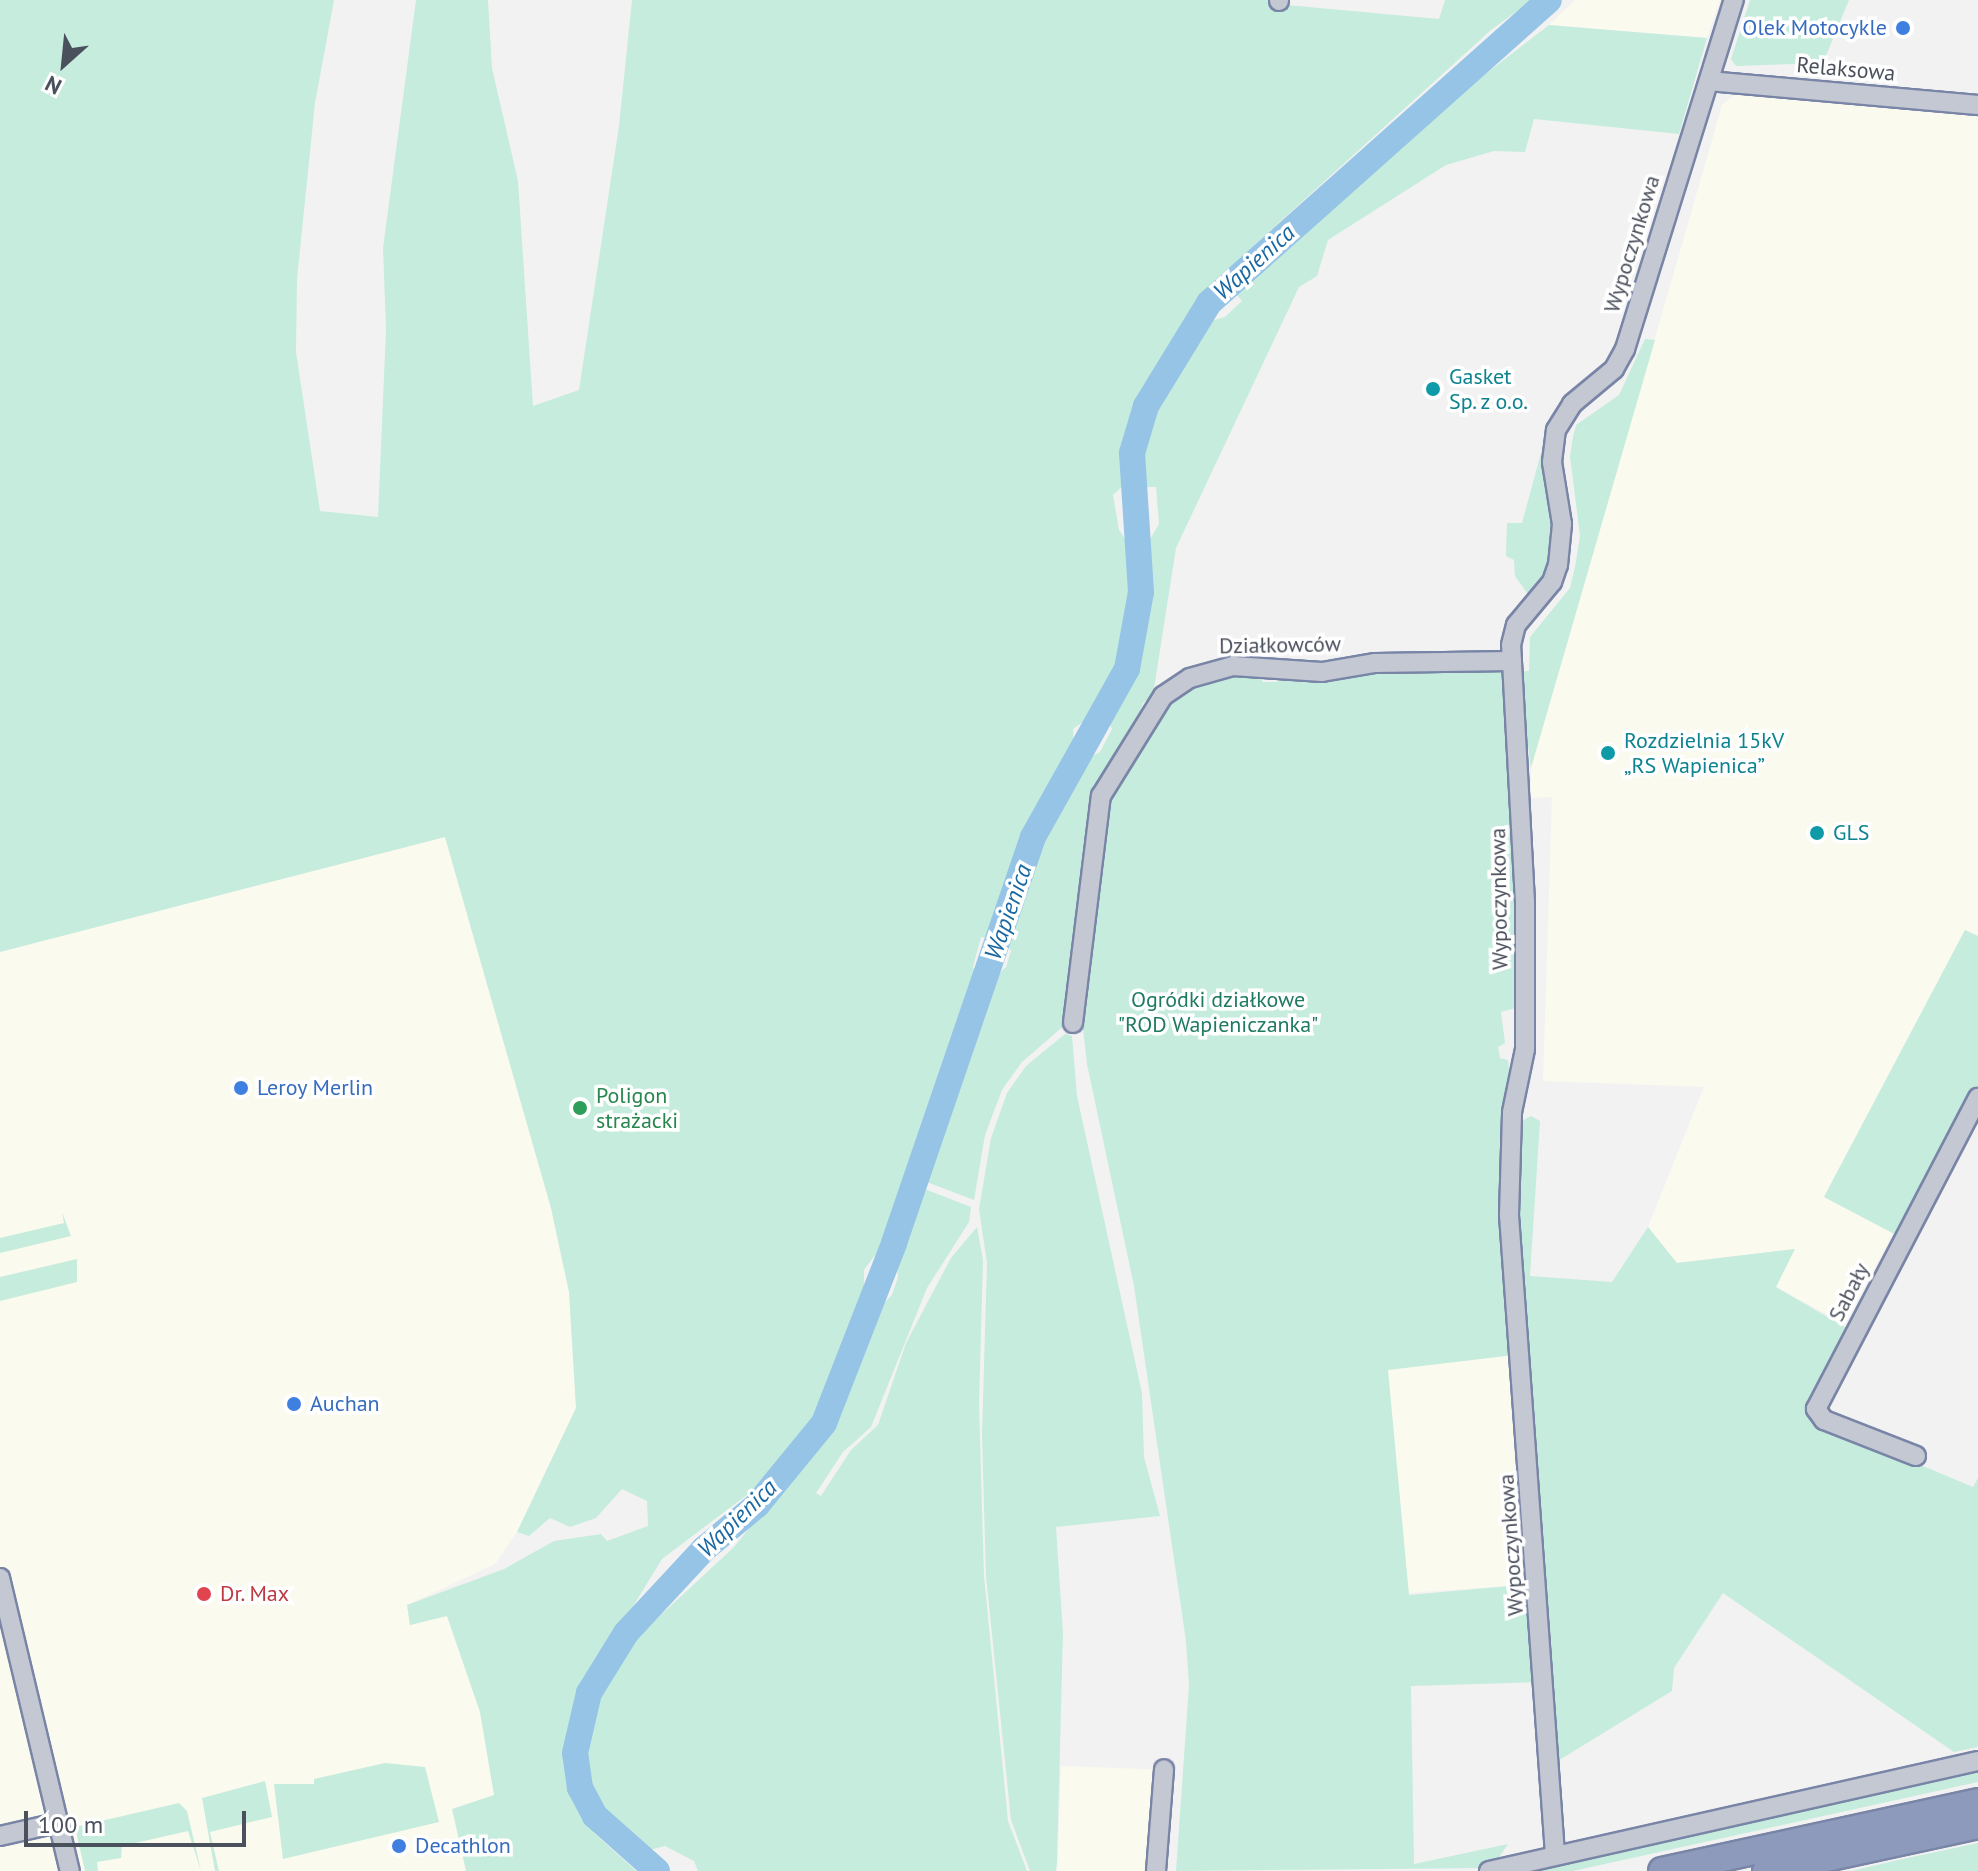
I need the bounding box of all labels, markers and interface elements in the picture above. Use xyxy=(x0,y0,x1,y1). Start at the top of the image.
place label: Olek Motocykle xyxy=(1742,15,1887,41)
marker: Olek Motocykle xyxy=(1894,19,1912,37)
north arrow xyxy=(24,24,104,104)
street label: Relaksowa xyxy=(1796,52,1896,86)
text: N xyxy=(40,70,66,101)
street label: Wypoczynkowa xyxy=(1599,172,1665,316)
water label: Wapienica xyxy=(1207,218,1301,306)
place label: Gasket Sp. z o.o. xyxy=(1449,363,1531,414)
marker: Gasket Sp. z o.o. xyxy=(1424,380,1442,398)
street label: Działkowców xyxy=(1219,631,1341,659)
place label: Rozdzielnia 15kV „RS Wapienica” xyxy=(1624,727,1784,778)
marker: Rozdzielnia 15kV „RS Wapienica” xyxy=(1599,744,1617,762)
place label: GLS xyxy=(1833,820,1870,846)
marker: GLS xyxy=(1808,824,1826,842)
street label: Wypoczynkowa xyxy=(1485,828,1513,970)
water label: Wapienica xyxy=(978,860,1038,964)
park label: Ogródki działkowe "ROD Wapieniczanka" xyxy=(1118,986,1318,1038)
place label: Leroy Merlin xyxy=(257,1075,374,1101)
marker: Leroy Merlin xyxy=(232,1079,250,1097)
place label: Poligon strażacki xyxy=(596,1082,678,1134)
marker: Poligon strażacki xyxy=(571,1099,589,1117)
street label: Sabały xyxy=(1823,1258,1875,1326)
place label: Auchan xyxy=(310,1391,380,1417)
marker: Auchan xyxy=(285,1395,303,1413)
water label: Wapienica xyxy=(691,1473,783,1563)
street label: Wypoczynkowa xyxy=(1493,1473,1529,1617)
place label: Dr. Max xyxy=(220,1581,291,1607)
marker: Dr. Max xyxy=(195,1585,213,1603)
scale bar xyxy=(28,1795,250,1845)
text: 100 m xyxy=(38,1809,103,1840)
place label: Decathlon xyxy=(415,1833,511,1859)
marker: Decathlon xyxy=(390,1837,408,1855)

